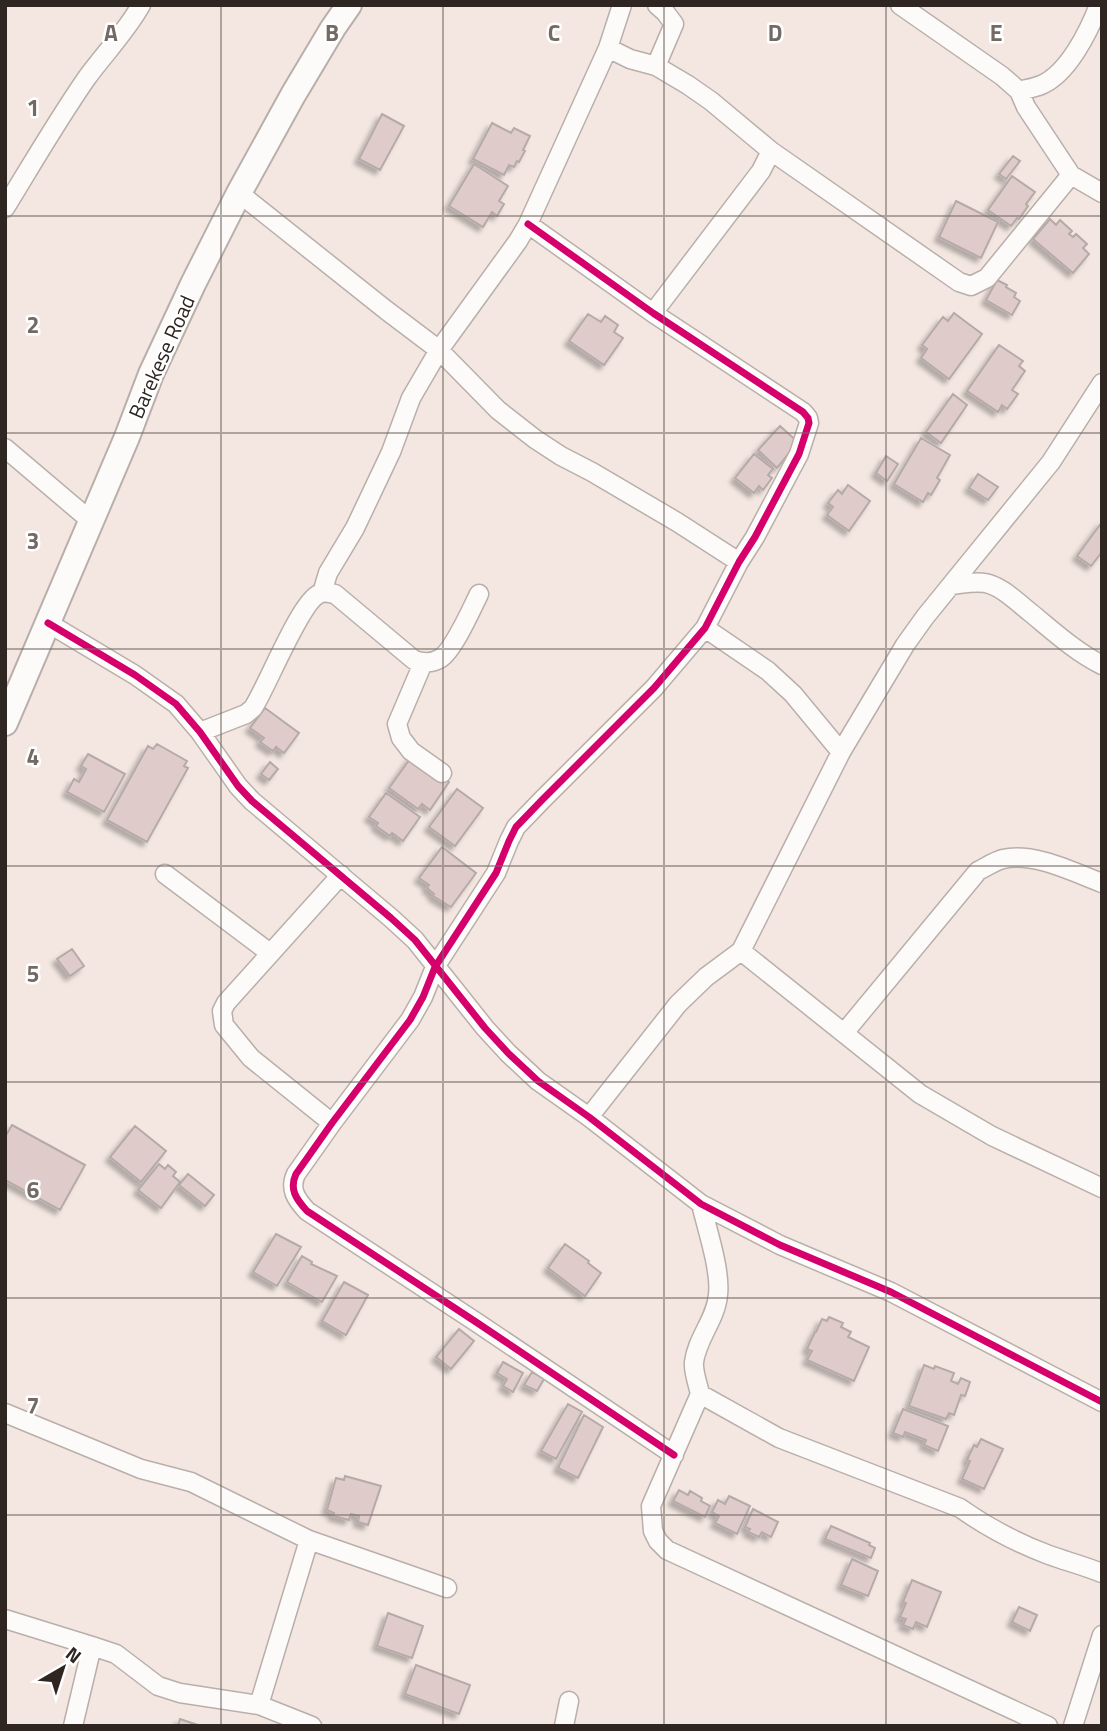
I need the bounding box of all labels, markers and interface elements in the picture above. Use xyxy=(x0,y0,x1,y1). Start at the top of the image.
text: A xyxy=(104,15,118,50)
text: B xyxy=(325,15,339,50)
text: C xyxy=(548,15,560,50)
text: D xyxy=(768,15,782,50)
text: E xyxy=(990,15,1002,50)
text: 1 xyxy=(27,90,39,125)
street label: Barekese Road xyxy=(120,290,203,423)
text: 2 xyxy=(27,307,39,342)
text: 3 xyxy=(27,523,39,558)
text: 4 xyxy=(27,739,39,774)
text: 5 xyxy=(27,956,39,991)
text: 6 xyxy=(27,1172,40,1207)
text: 7 xyxy=(27,1388,39,1423)
north arrow xyxy=(28,1633,98,1703)
text: N xyxy=(60,1639,88,1670)

